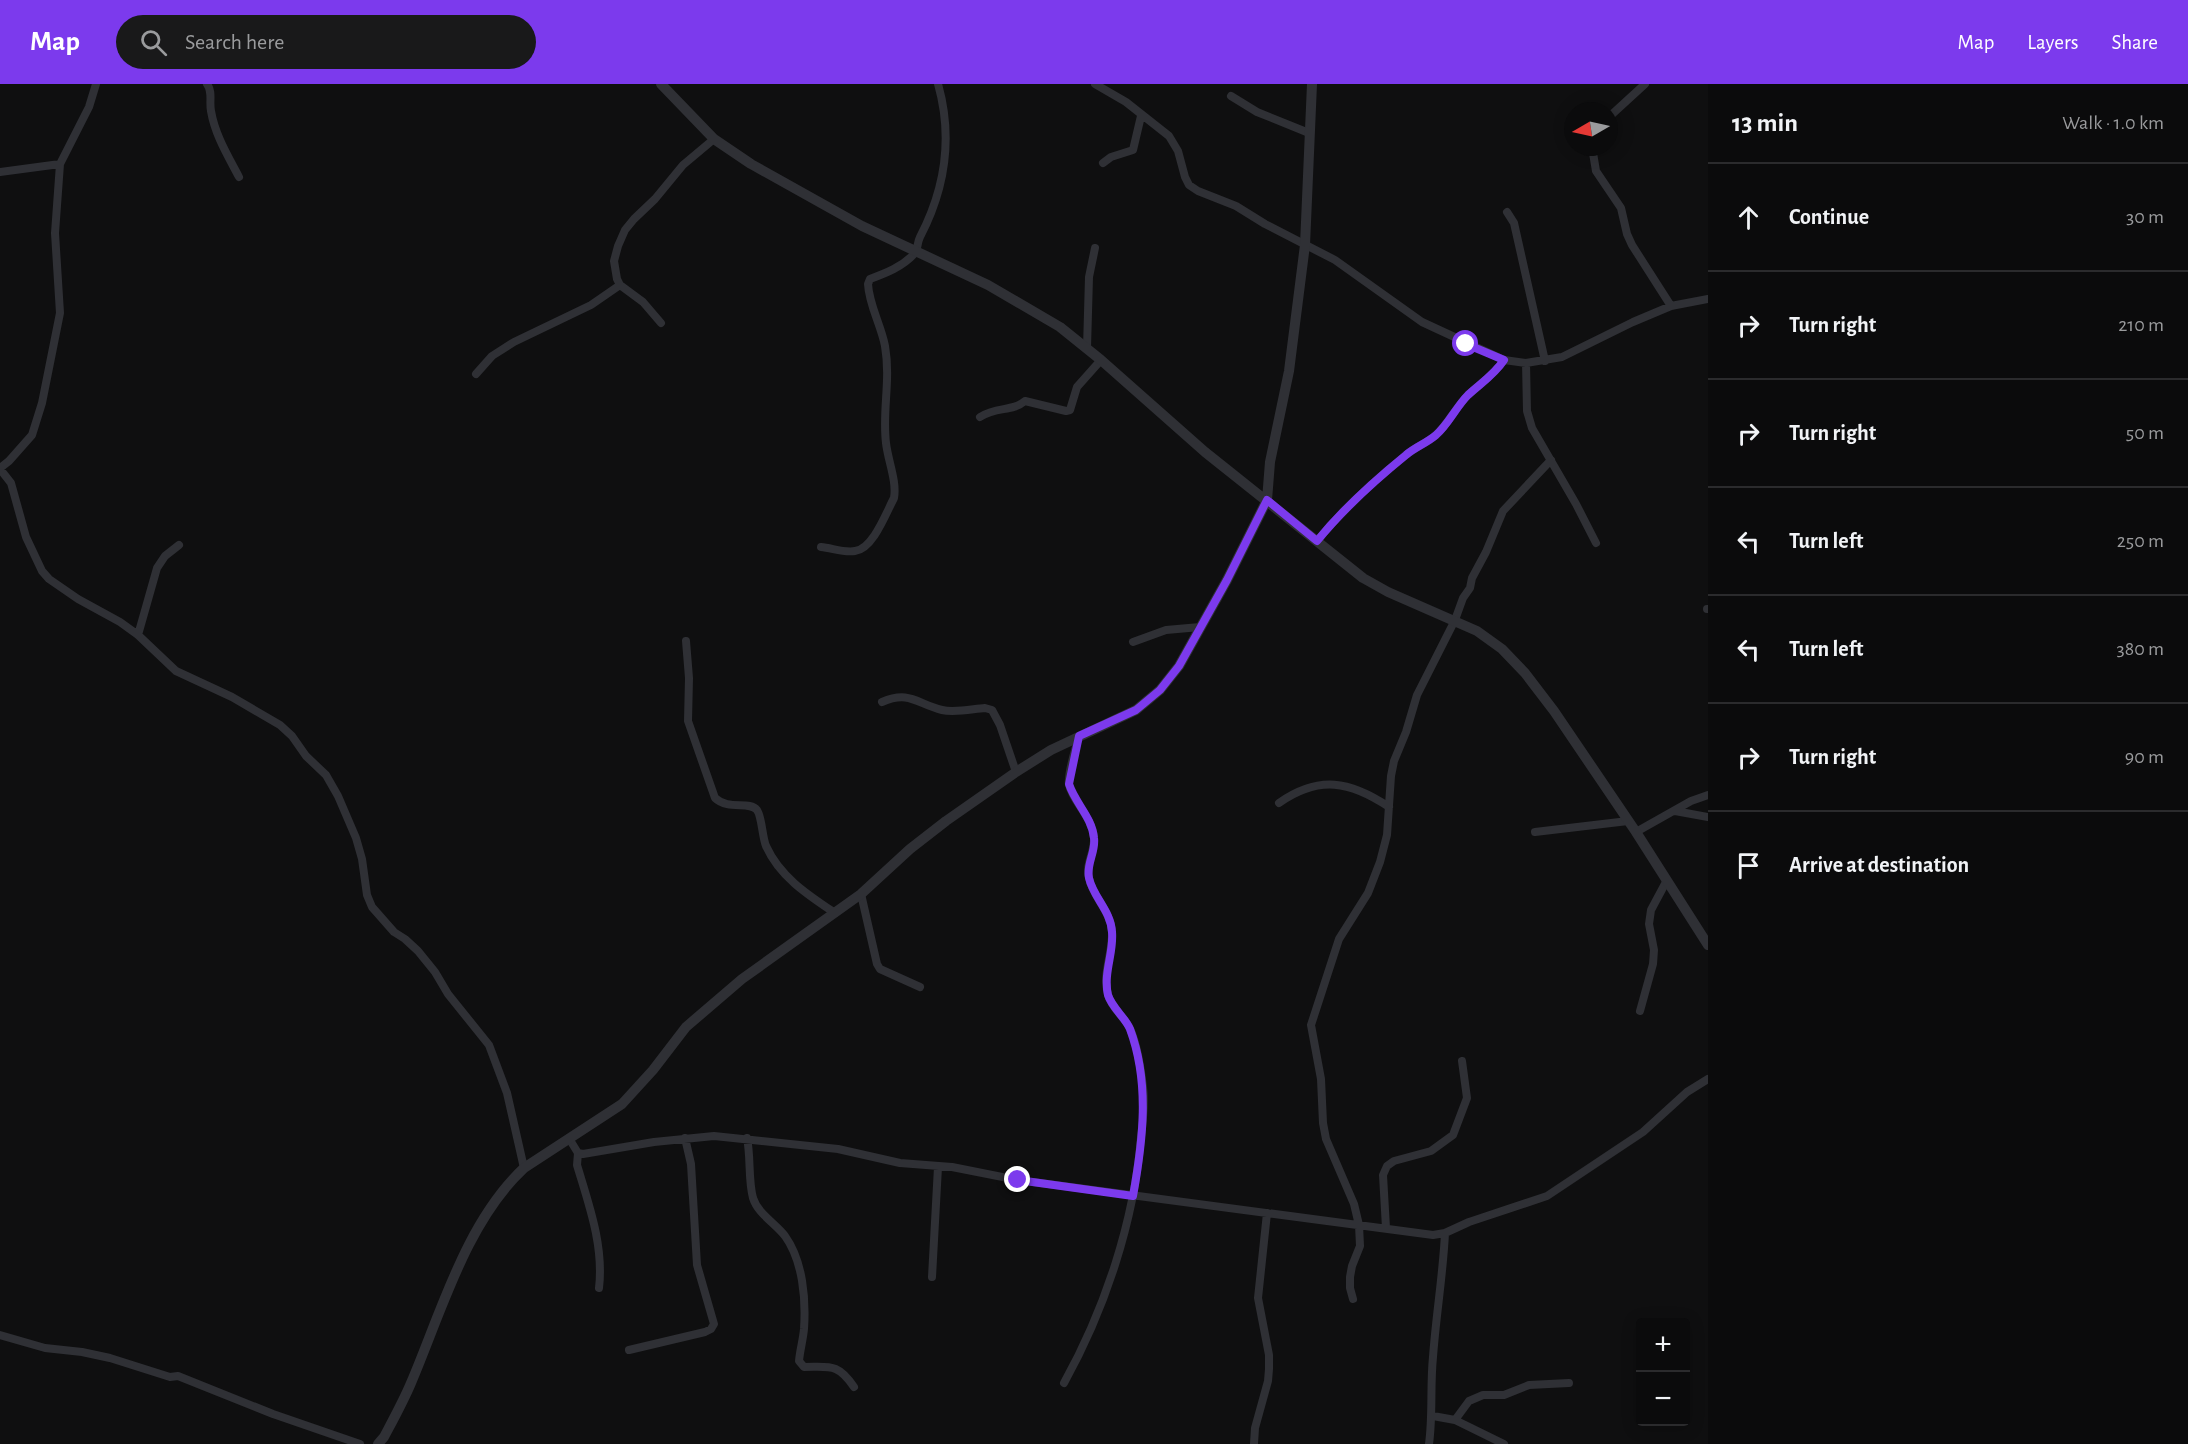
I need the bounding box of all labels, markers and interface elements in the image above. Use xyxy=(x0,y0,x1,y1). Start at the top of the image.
search box xyxy=(116,15,536,69)
icon: search xyxy=(137,26,170,59)
text: Map xyxy=(30,28,80,56)
text: Search here xyxy=(185,31,284,53)
text: Map xyxy=(1958,32,1994,53)
text: Layers xyxy=(2027,32,2078,53)
text: Share xyxy=(2111,32,2158,53)
north arrow xyxy=(1564,102,1618,156)
text: 13 min xyxy=(1732,110,1798,136)
text: Walk · 1.0 km xyxy=(2062,113,2164,133)
icon: ahead xyxy=(1732,201,1765,234)
text: Continue xyxy=(1789,206,1869,228)
text: 30 m xyxy=(2126,207,2164,227)
icon: right xyxy=(1732,309,1765,342)
text: Turn right xyxy=(1789,314,1876,336)
text: 210 m xyxy=(2118,315,2164,335)
route start xyxy=(1452,330,1478,356)
icon: right xyxy=(1732,417,1765,450)
text: Turn right xyxy=(1789,422,1876,444)
text: 50 m xyxy=(2126,423,2164,443)
icon: left xyxy=(1732,525,1765,558)
text: Turn left xyxy=(1789,530,1863,552)
text: 250 m xyxy=(2117,531,2164,551)
icon: left xyxy=(1732,633,1765,666)
text: Turn left xyxy=(1789,638,1863,660)
text: 380 m xyxy=(2116,639,2164,659)
icon: right xyxy=(1732,741,1765,774)
text: Turn right xyxy=(1789,746,1876,768)
text: 90 m xyxy=(2125,747,2164,767)
icon: arrive xyxy=(1732,849,1765,882)
text: Arrive at destination xyxy=(1789,854,1969,876)
route end xyxy=(1004,1166,1030,1192)
map controls xyxy=(1636,1318,1690,1426)
button: + xyxy=(1636,1318,1690,1372)
button: − xyxy=(1636,1372,1690,1426)

